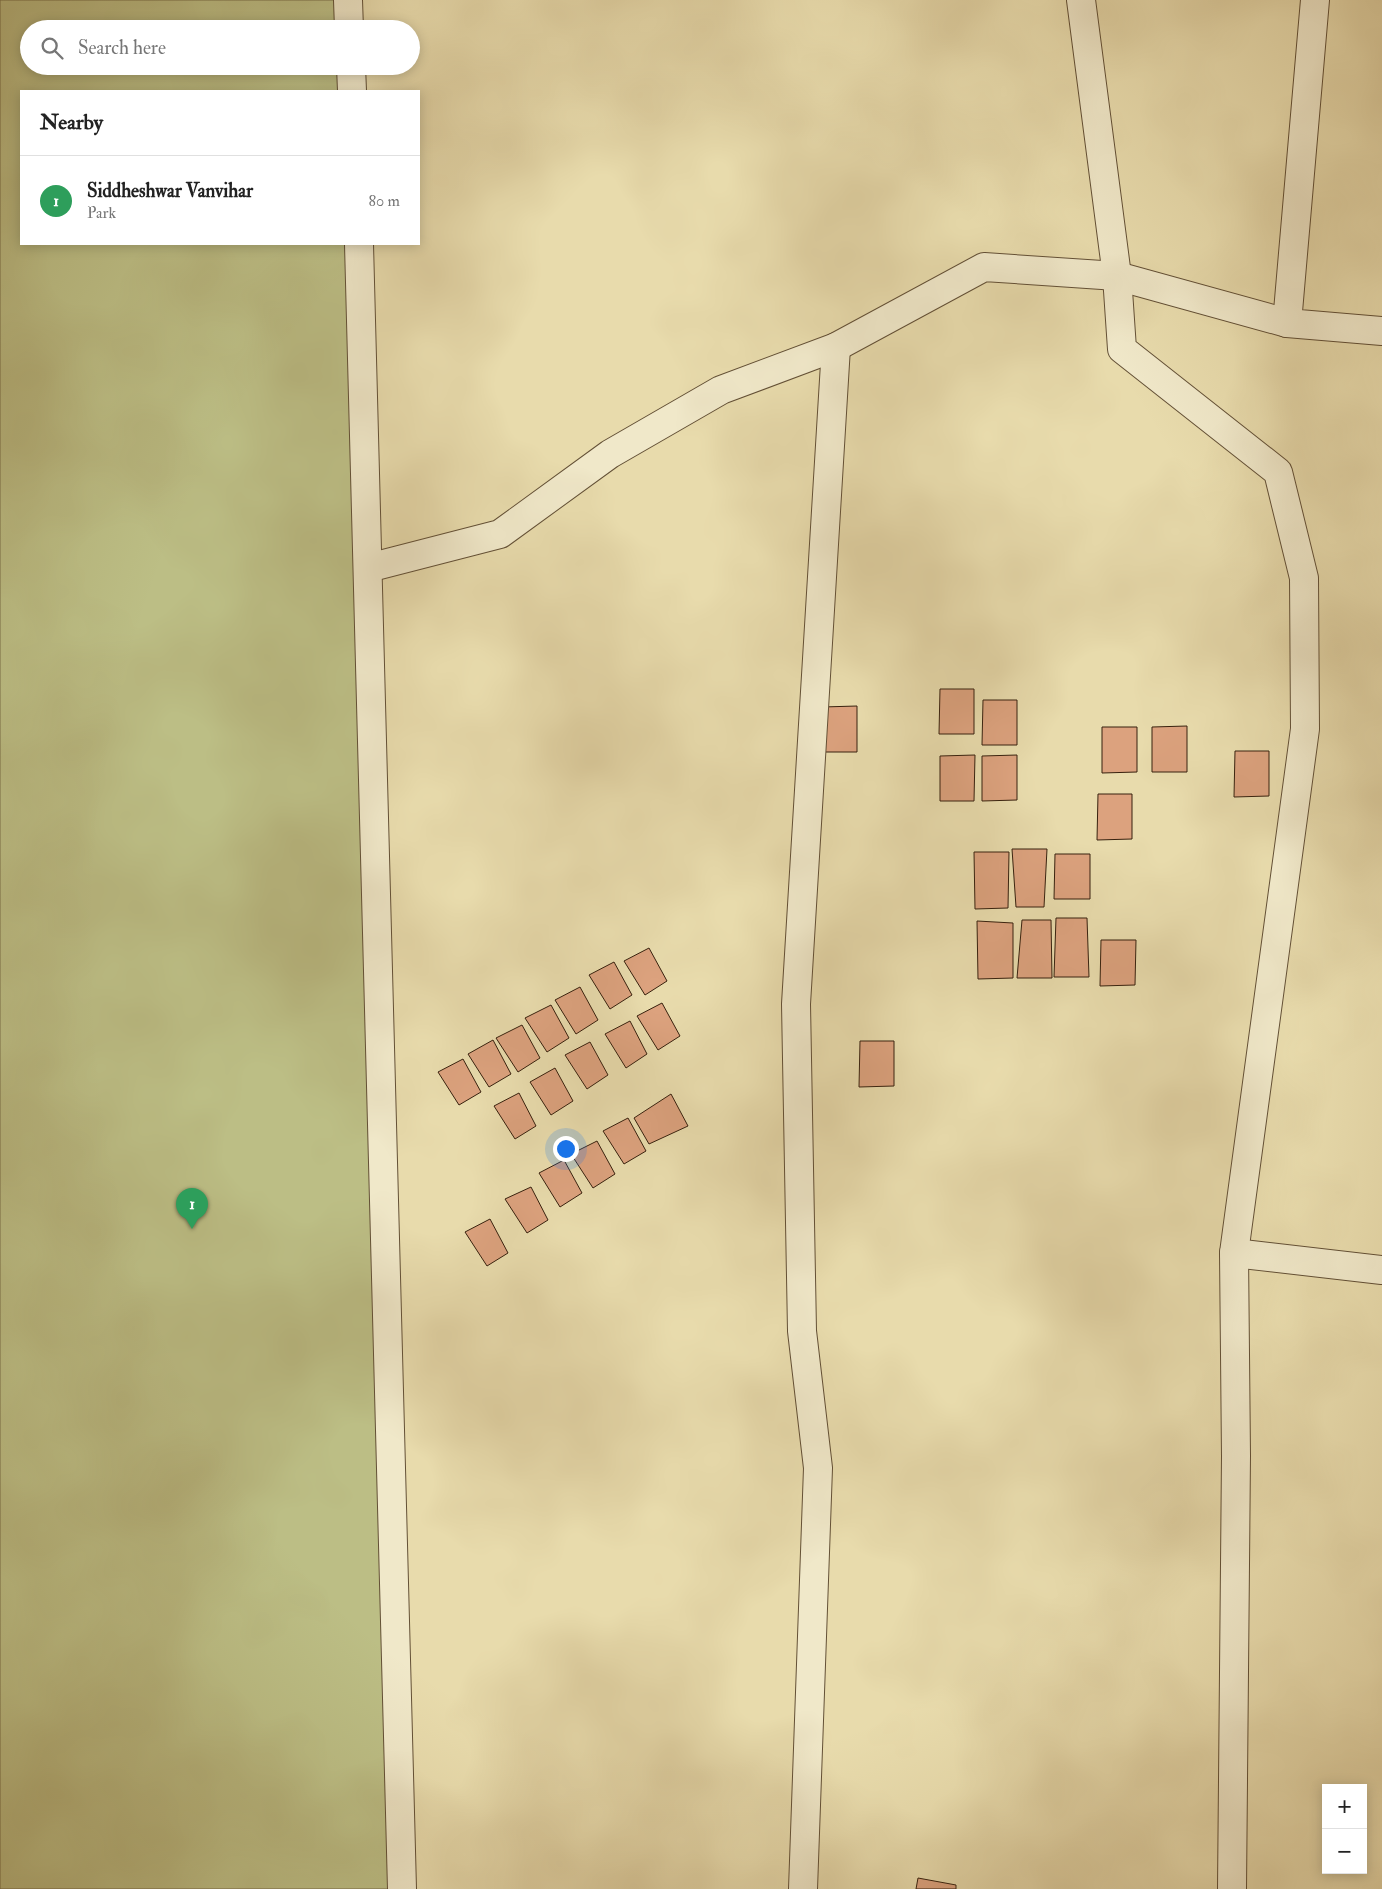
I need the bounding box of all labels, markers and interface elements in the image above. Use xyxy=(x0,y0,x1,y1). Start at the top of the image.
search box xyxy=(20,20,420,75)
icon: search xyxy=(38,34,66,62)
text: Search here xyxy=(78,36,166,60)
text: Nearby xyxy=(40,109,103,136)
text: Siddheshwar Vanvihar xyxy=(87,179,253,203)
text: 1 xyxy=(53,191,59,211)
text: 80 m xyxy=(369,191,400,211)
text: Park xyxy=(87,203,116,223)
your location xyxy=(553,1136,579,1162)
pin: 1 xyxy=(176,1188,208,1229)
map controls xyxy=(1322,1784,1367,1874)
button: + xyxy=(1322,1784,1367,1829)
button: − xyxy=(1322,1829,1367,1874)

